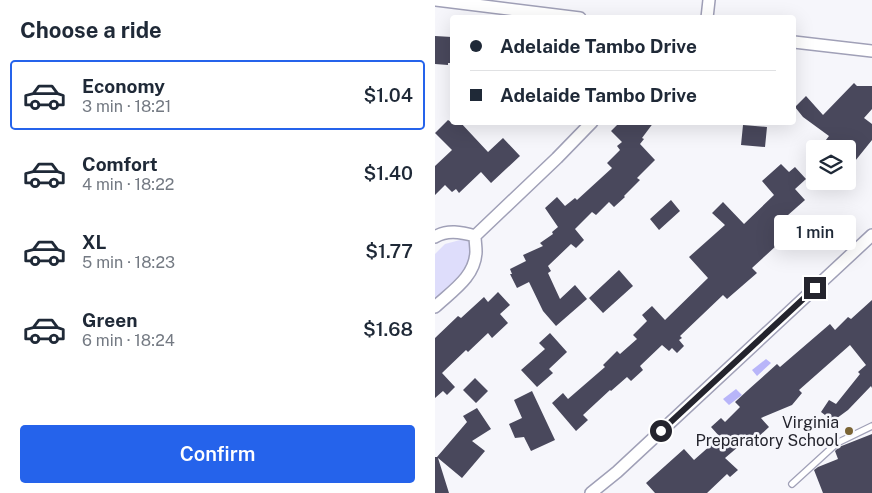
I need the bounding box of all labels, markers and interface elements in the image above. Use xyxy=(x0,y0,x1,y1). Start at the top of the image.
text: Choose a ride xyxy=(20,17,162,43)
text: Adelaide Tambo Drive xyxy=(500,35,697,57)
icon: car xyxy=(22,73,67,118)
text: Economy xyxy=(82,75,165,97)
text: $1.04 xyxy=(363,84,413,106)
text: Adelaide Tambo Drive xyxy=(500,84,697,106)
text: 3 min · 18:21 xyxy=(82,97,171,116)
map controls xyxy=(806,140,856,190)
button: layers xyxy=(806,140,856,190)
icon: car xyxy=(22,151,67,196)
text: Comfort xyxy=(82,153,158,175)
text: $1.40 xyxy=(363,162,413,184)
text: 4 min · 18:22 xyxy=(82,175,174,194)
callout: 1 min xyxy=(774,216,856,250)
text: 1 min xyxy=(796,223,834,242)
icon: car xyxy=(22,229,67,274)
text: XL xyxy=(82,231,107,253)
text: $1.77 xyxy=(365,240,413,262)
text: 5 min · 18:23 xyxy=(82,253,175,272)
route end xyxy=(804,277,826,299)
icon: car xyxy=(22,307,67,352)
text: Green xyxy=(82,309,137,331)
text: $1.68 xyxy=(363,318,413,340)
text: 6 min · 18:24 xyxy=(82,331,175,350)
place label: Virginia Preparatory School xyxy=(695,413,839,450)
route start xyxy=(650,420,672,442)
button: Confirm xyxy=(20,425,415,483)
marker: Virginia Preparatory School xyxy=(843,425,855,437)

